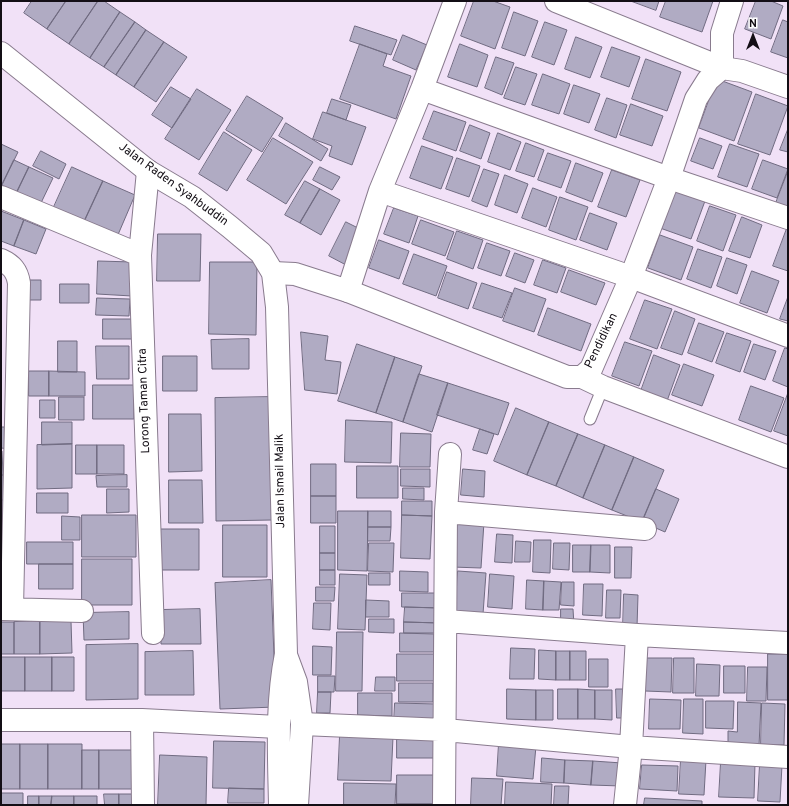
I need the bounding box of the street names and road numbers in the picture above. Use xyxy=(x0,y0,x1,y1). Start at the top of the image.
street label: Jalan Raden Syahbuddin xyxy=(115,140,231,230)
street label: Pendidikan xyxy=(582,311,622,371)
street label: Lorong Taman Citra xyxy=(136,348,154,454)
street label: Jalan Ismail Malik xyxy=(273,434,289,528)

